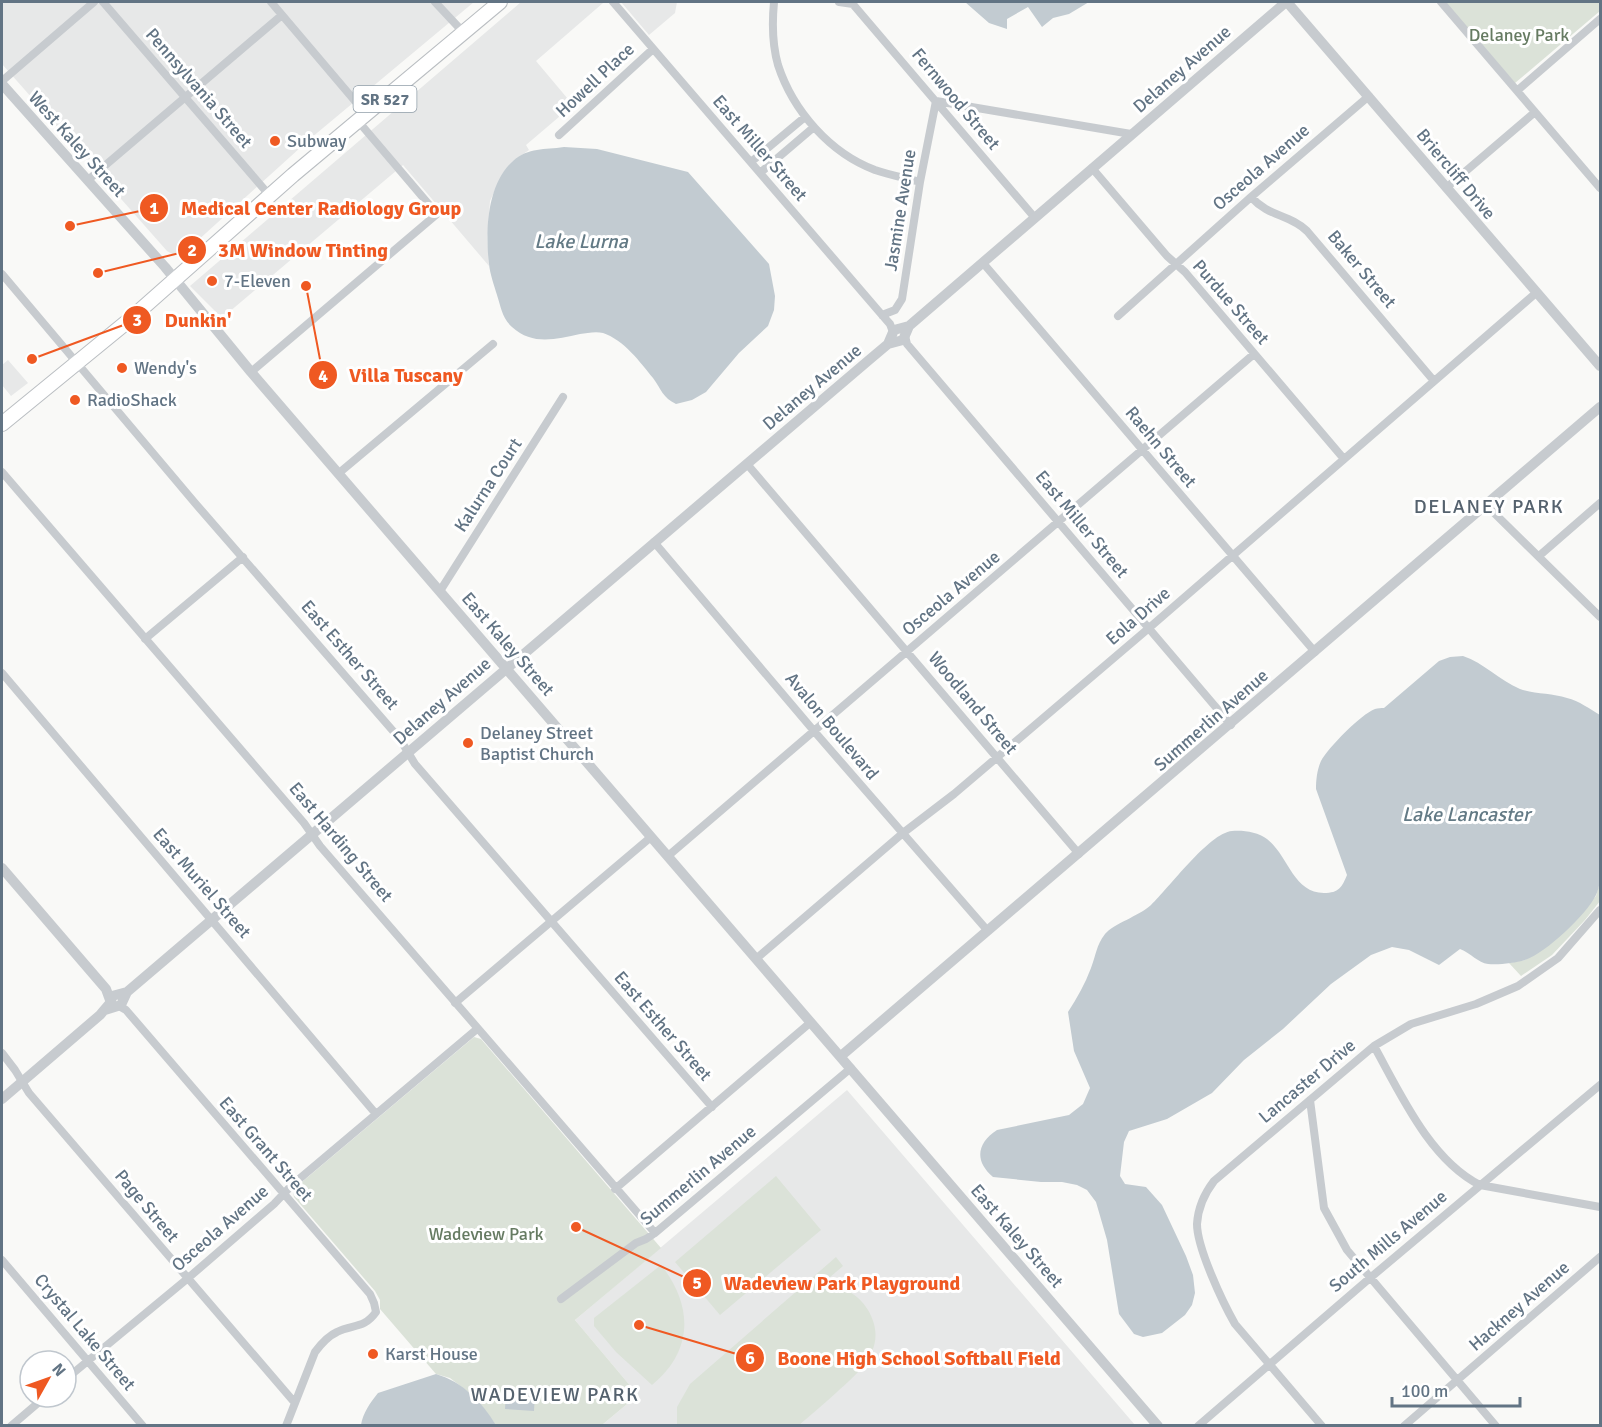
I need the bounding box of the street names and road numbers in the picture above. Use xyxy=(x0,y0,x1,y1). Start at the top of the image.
street label: Delaney Avenue xyxy=(1129,21,1235,117)
street label: Pennsylvania Street xyxy=(141,24,257,152)
street label: Howell Place xyxy=(551,38,639,122)
street label: Fernwood Street xyxy=(907,44,1005,154)
road number: SR 527 xyxy=(354,86,416,112)
street label: West Kaley Street xyxy=(24,87,130,201)
street label: East Miller Street xyxy=(708,90,812,206)
street label: Osceola Avenue xyxy=(1208,119,1314,215)
street label: Briercliff Drive xyxy=(1412,124,1500,224)
street label: Jasmine Avenue xyxy=(880,148,920,272)
street label: Baker Street xyxy=(1323,225,1401,313)
street label: Purdue Street xyxy=(1188,255,1274,349)
street label: Delaney Avenue xyxy=(758,339,866,435)
street label: Raehn Street xyxy=(1121,402,1201,492)
street label: Kalurna Court xyxy=(449,434,527,536)
street label: East Miller Street xyxy=(1031,466,1133,582)
street label: Osceola Avenue xyxy=(898,546,1004,640)
street label: Eola Drive xyxy=(1101,582,1175,650)
street label: East Kaley Street xyxy=(457,588,559,700)
street label: East Esther Street xyxy=(296,596,404,714)
street label: Woodland Street xyxy=(924,647,1022,759)
street label: Delaney Avenue xyxy=(389,653,495,749)
street label: Summerlin Avenue xyxy=(1149,664,1273,776)
street label: Avalon Boulevard xyxy=(781,668,883,784)
street label: East Harding Street xyxy=(284,778,398,906)
street label: East Muriel Street xyxy=(148,823,256,943)
street label: East Esther Street xyxy=(609,967,717,1085)
street label: Lancaster Drive xyxy=(1254,1034,1360,1128)
street label: East Grant Street xyxy=(215,1092,317,1206)
street label: Summerlin Avenue xyxy=(636,1120,760,1230)
street label: Page Street xyxy=(110,1165,184,1247)
street label: Osceola Avenue xyxy=(167,1180,273,1276)
street label: East Kaley Street xyxy=(966,1180,1068,1292)
street label: South Mills Avenue xyxy=(1325,1185,1451,1297)
street label: Hackney Avenue xyxy=(1464,1256,1574,1356)
street label: Crystal Lake Street xyxy=(30,1269,140,1395)

